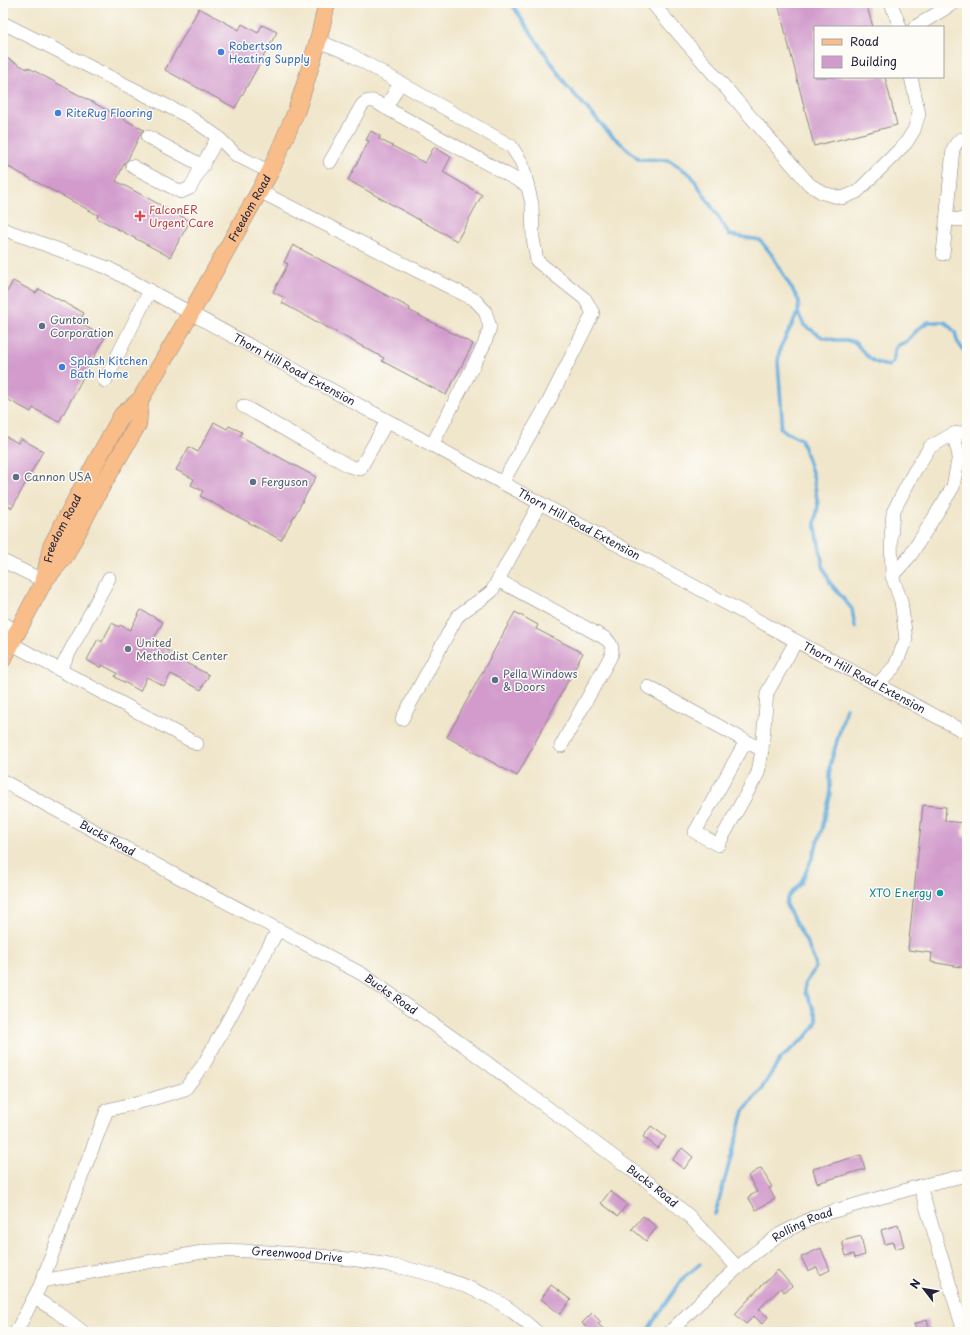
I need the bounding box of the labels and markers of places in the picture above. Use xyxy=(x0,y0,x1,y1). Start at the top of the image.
place label: Robertson Heating Supply xyxy=(229,37,310,67)
marker: Robertson Heating Supply xyxy=(216,47,226,57)
place label: RiteRug Flooring xyxy=(66,104,153,121)
marker: RiteRug Flooring xyxy=(53,108,63,118)
place label: FalconER Urgent Care xyxy=(149,201,214,231)
marker: FalconER Urgent Care xyxy=(134,210,146,222)
place label: Gunton Corporation xyxy=(50,311,114,341)
marker: Gunton Corporation xyxy=(37,321,47,331)
place label: Splash Kitchen Bath Home xyxy=(70,352,148,382)
marker: Splash Kitchen Bath Home xyxy=(57,362,67,372)
place label: Cannon USA xyxy=(24,468,92,485)
marker: Cannon USA xyxy=(11,472,21,482)
place label: Ferguson xyxy=(261,473,308,490)
marker: Ferguson xyxy=(248,477,258,487)
place label: United Methodist Center xyxy=(136,634,229,664)
marker: United Methodist Center xyxy=(123,644,133,654)
place label: Pella Windows & Doors xyxy=(503,665,577,695)
marker: Pella Windows & Doors xyxy=(490,675,500,685)
place label: XTO Energy xyxy=(869,884,932,901)
marker: XTO Energy xyxy=(935,888,945,898)

